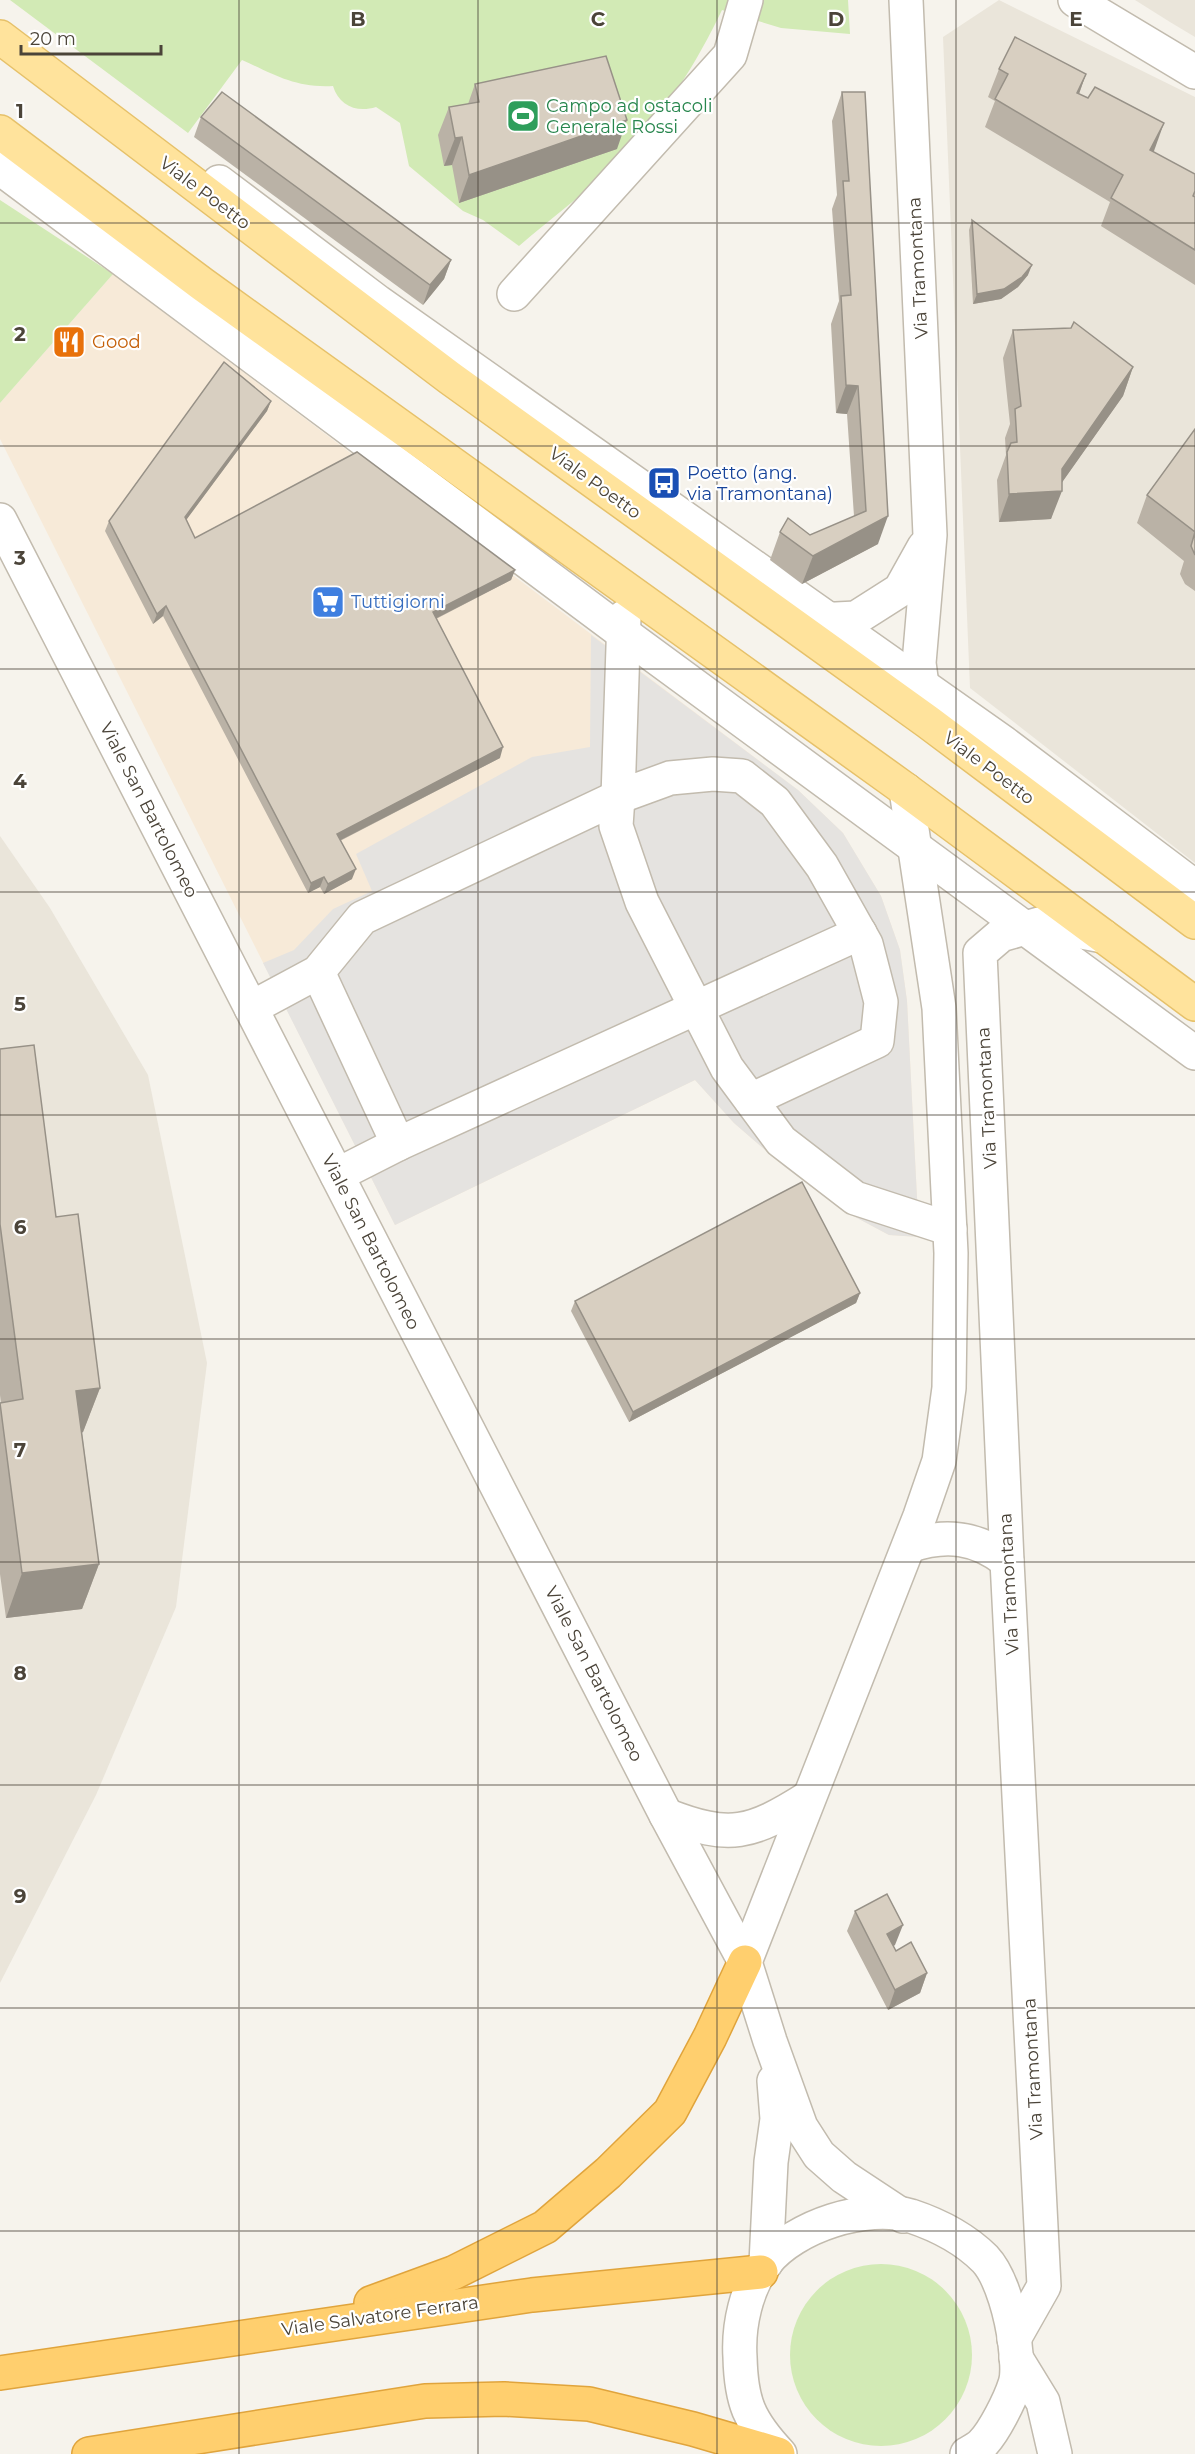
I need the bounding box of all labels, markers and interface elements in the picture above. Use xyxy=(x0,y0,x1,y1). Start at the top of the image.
text: B xyxy=(350,7,366,31)
text: C xyxy=(591,7,606,31)
text: D xyxy=(828,7,844,31)
text: E xyxy=(1069,7,1083,31)
scale bar xyxy=(21,18,160,56)
text: 20 m xyxy=(30,28,76,50)
place label: Campo ad ostacoli Generale Rossi xyxy=(546,95,713,138)
sports icon: Campo ad ostacoli Generale Rossi xyxy=(505,98,541,134)
text: 1 xyxy=(16,99,24,123)
street label: Viale Poetto xyxy=(155,152,255,234)
street label: Via Tramontana xyxy=(903,196,933,340)
text: 2 xyxy=(14,322,26,346)
restaurant icon: Good xyxy=(51,324,87,360)
place label: Good xyxy=(92,331,141,353)
street label: Viale Poetto xyxy=(545,442,645,524)
place label: Poetto (ang. via Tramontana) xyxy=(687,462,833,505)
bus stop icon: Poetto (ang. via Tramontana) xyxy=(646,465,682,501)
text: 3 xyxy=(13,546,26,570)
supermarket icon: Tuttigiorni xyxy=(310,584,346,620)
place label: Tuttigiorni xyxy=(351,591,445,613)
street label: Viale San Bartolomeo xyxy=(95,719,203,901)
street label: Viale Poetto xyxy=(939,727,1039,809)
text: 4 xyxy=(13,769,27,793)
text: 5 xyxy=(14,992,26,1016)
street label: Via Tramontana xyxy=(972,1026,1002,1170)
street label: Viale San Bartolomeo xyxy=(317,1151,425,1333)
text: 6 xyxy=(14,1215,27,1239)
text: 7 xyxy=(14,1438,26,1462)
street label: Via Tramontana xyxy=(994,1512,1024,1656)
street label: Viale San Bartolomeo xyxy=(540,1583,648,1765)
text: 8 xyxy=(13,1661,27,1685)
text: 9 xyxy=(14,1884,26,1908)
street label: Via Tramontana xyxy=(1018,1997,1048,2141)
street label: Viale Salvatore Ferrara xyxy=(280,2291,480,2341)

